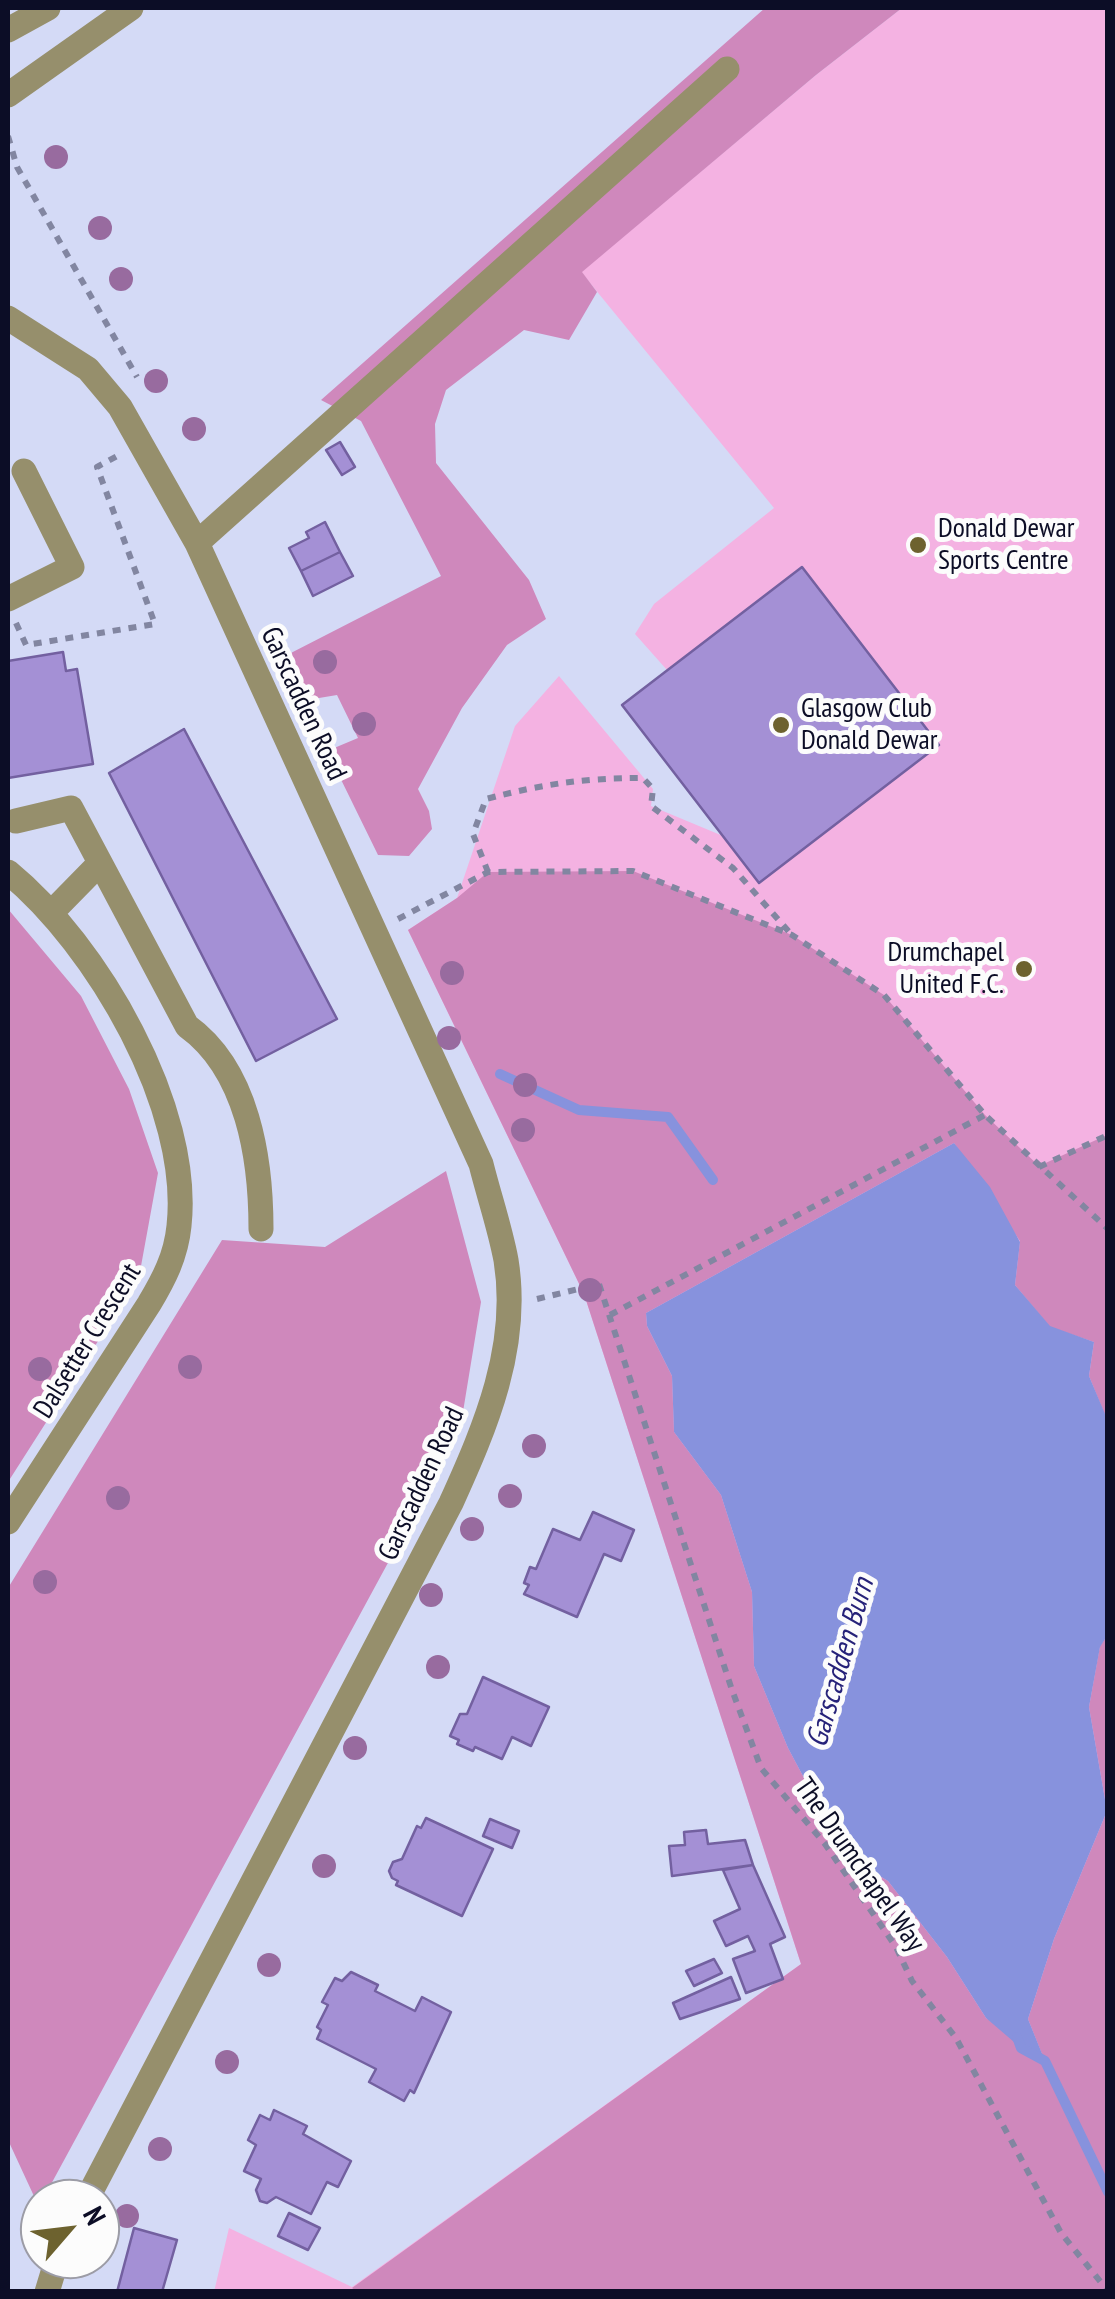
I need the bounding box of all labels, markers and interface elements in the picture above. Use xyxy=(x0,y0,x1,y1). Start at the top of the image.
place label: Donald Dewar Sports Centre xyxy=(938,512,1074,578)
marker: Donald Dewar Sports Centre xyxy=(907,534,929,556)
street label: Garscadden Road xyxy=(253,622,353,786)
place label: Glasgow Club Donald Dewar xyxy=(801,692,937,758)
marker: Glasgow Club Donald Dewar xyxy=(770,714,792,736)
place label: Drumchapel United F.C. xyxy=(887,936,1004,1002)
marker: Drumchapel United F.C. xyxy=(1013,958,1035,980)
street label: Dalsetter Crescent xyxy=(27,1257,149,1425)
street label: Garscadden Road xyxy=(372,1402,472,1566)
water label: Garscadden Burn xyxy=(800,1574,882,1752)
street label: The Drumchapel Way xyxy=(787,1772,931,1958)
north arrow xyxy=(20,2179,120,2279)
text: N xyxy=(75,2200,115,2231)

